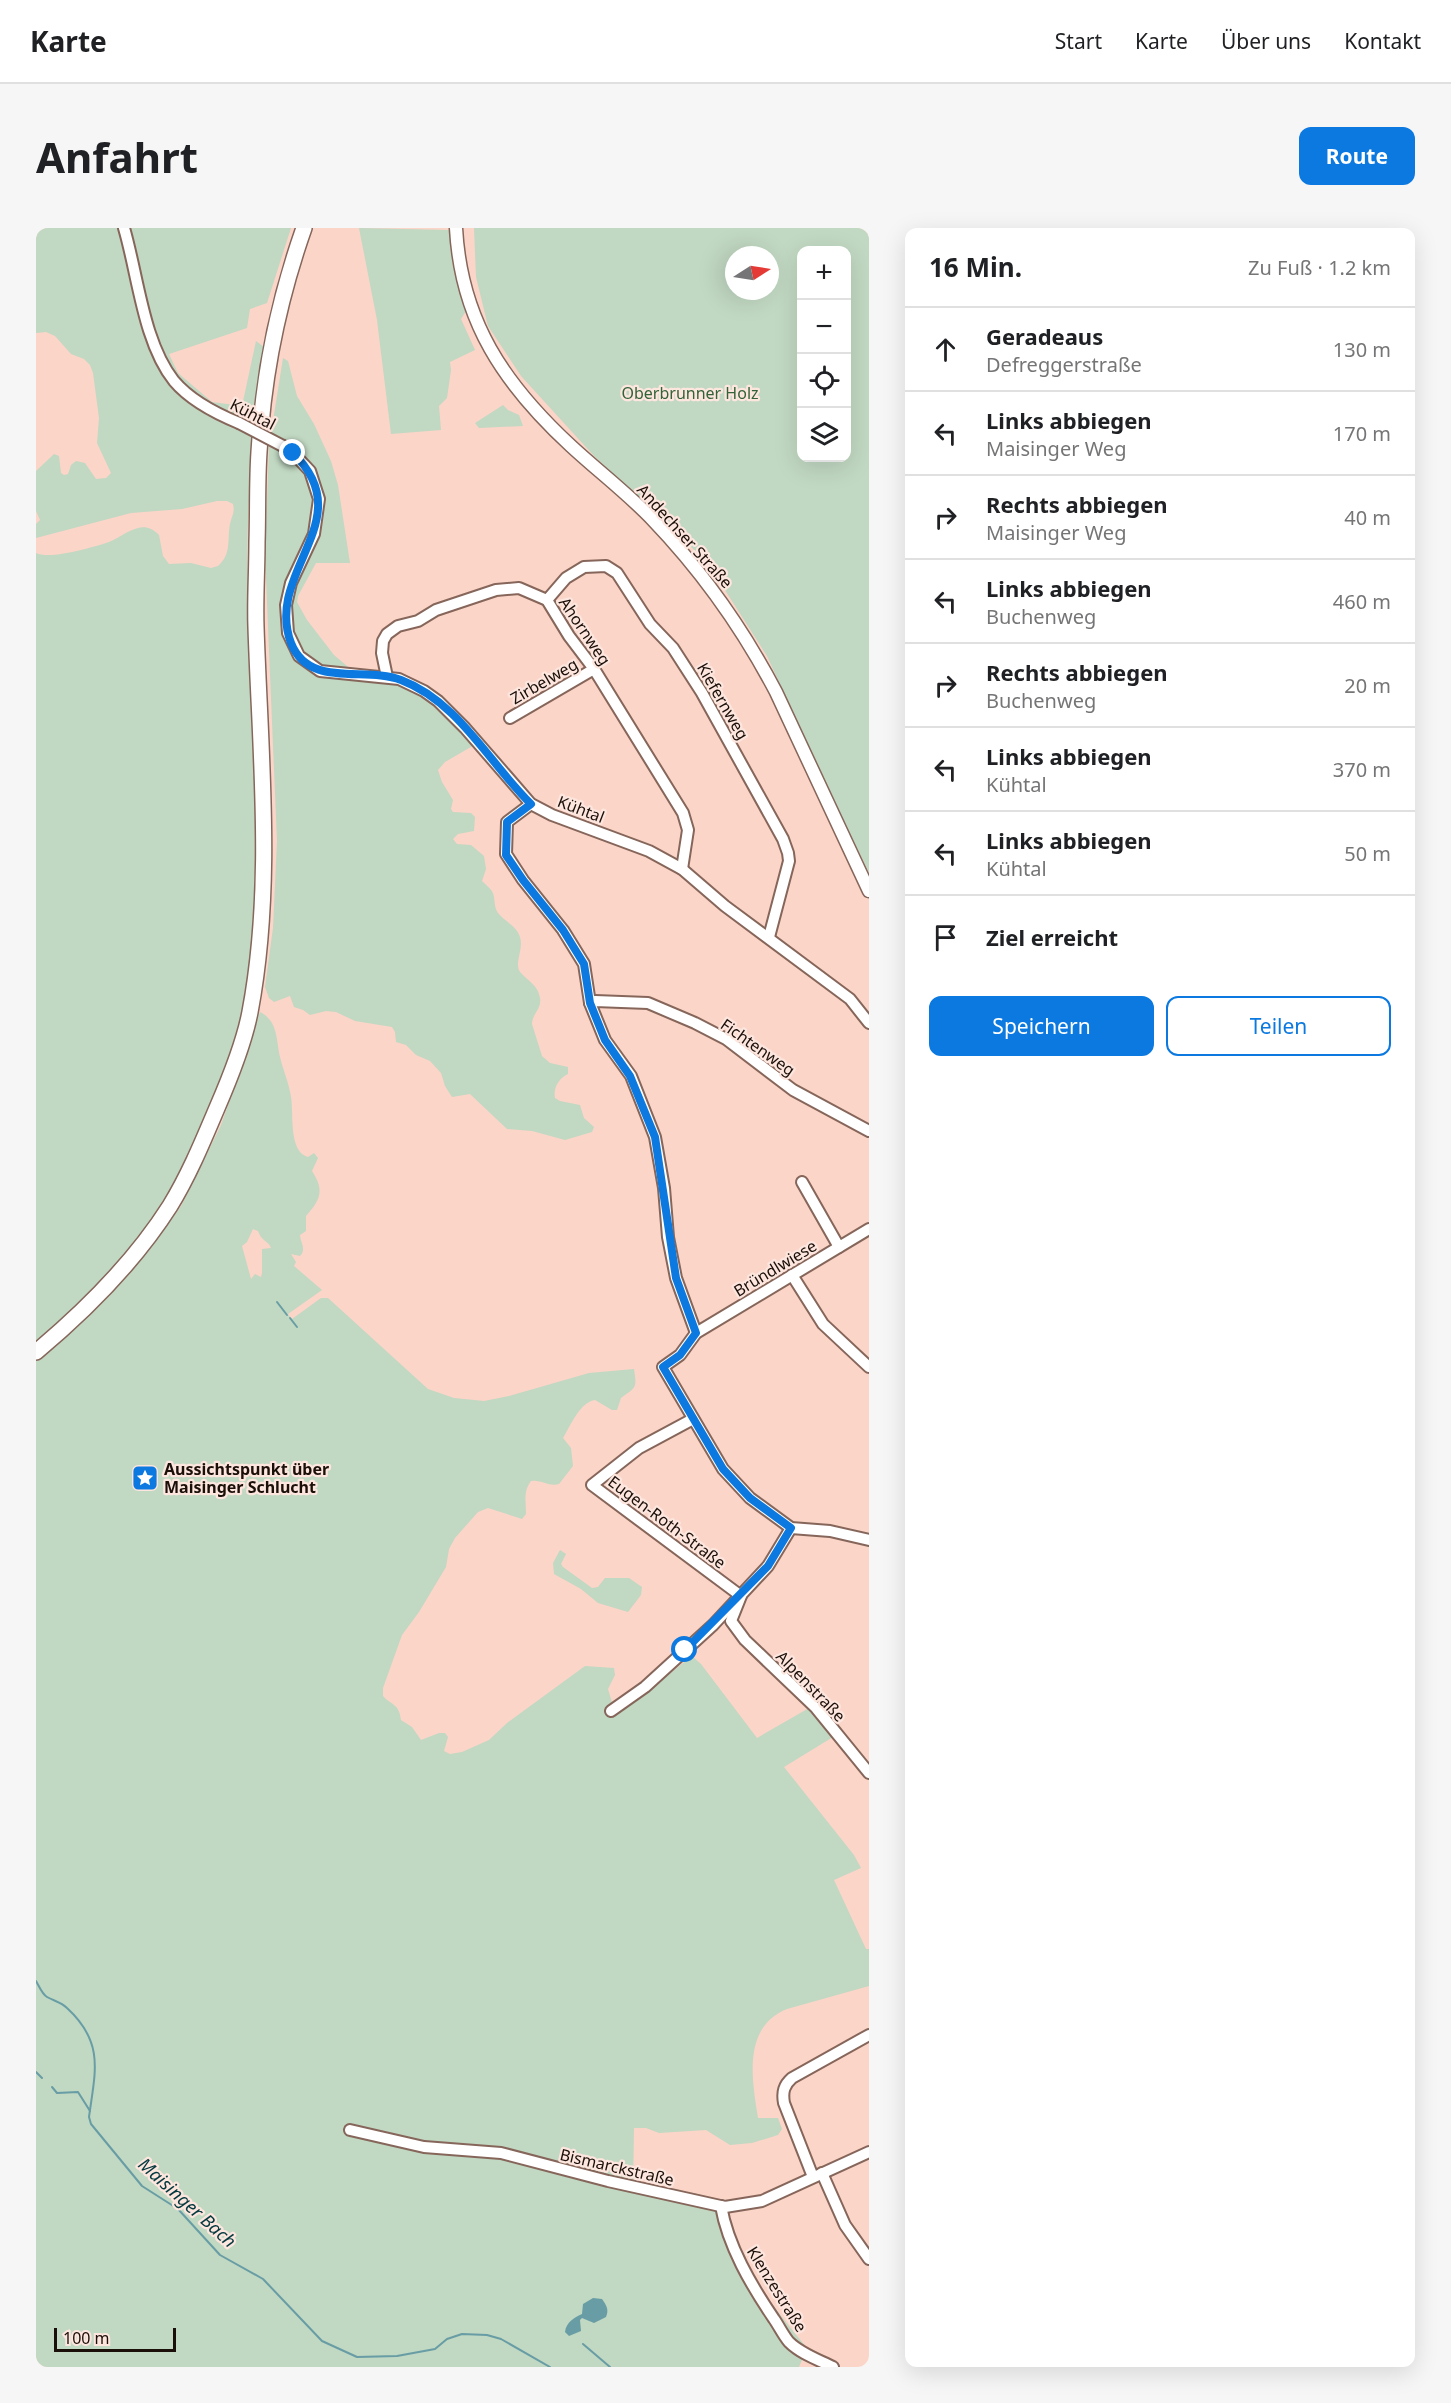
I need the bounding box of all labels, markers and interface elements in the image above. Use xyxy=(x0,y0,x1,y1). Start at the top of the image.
text: Karte xyxy=(30,22,107,60)
text: Start xyxy=(1055,27,1102,55)
text: Karte xyxy=(1135,27,1188,55)
text: Über uns xyxy=(1221,27,1311,55)
text: Kontakt xyxy=(1344,27,1421,55)
button: Route xyxy=(1299,127,1415,185)
text: Anfahrt xyxy=(36,128,198,185)
north arrow xyxy=(725,246,779,300)
map controls xyxy=(797,246,851,462)
button: + xyxy=(797,246,851,300)
text: 16 Min. xyxy=(929,249,1022,285)
text: Zu Fuß · 1.2 km xyxy=(1248,254,1391,281)
button: − xyxy=(797,300,851,354)
text: Geradeaus xyxy=(986,321,1103,351)
icon: ahead xyxy=(929,333,962,366)
text: 130 m xyxy=(1333,336,1391,363)
text: Defreggerstraße xyxy=(986,351,1142,378)
button: locate xyxy=(797,354,851,408)
park label: Oberbrunner Holz xyxy=(621,382,759,404)
street label: Kühtal xyxy=(226,393,280,435)
text: Links abbiegen xyxy=(986,405,1152,435)
button: layers xyxy=(797,408,851,462)
icon: left xyxy=(929,417,962,450)
text: 170 m xyxy=(1333,420,1391,447)
text: Maisinger Weg xyxy=(986,435,1126,462)
route end xyxy=(279,439,305,465)
street label: Andechser Straße xyxy=(632,479,738,593)
text: Rechts abbiegen xyxy=(986,489,1168,519)
icon: right xyxy=(929,501,962,534)
text: 40 m xyxy=(1344,504,1391,531)
text: Maisinger Weg xyxy=(986,519,1126,546)
text: Links abbiegen xyxy=(986,573,1152,603)
icon: left xyxy=(929,585,962,618)
text: 460 m xyxy=(1333,588,1391,615)
street label: Ahornweg xyxy=(554,593,616,669)
text: Buchenweg xyxy=(986,603,1096,630)
street label: Zirbelweg xyxy=(506,653,582,709)
text: Rechts abbiegen xyxy=(986,657,1168,687)
street label: Kiefernweg xyxy=(692,658,754,744)
icon: right xyxy=(929,669,962,702)
text: 20 m xyxy=(1344,672,1391,699)
text: Buchenweg xyxy=(986,687,1096,714)
text: Links abbiegen xyxy=(986,741,1152,771)
icon: left xyxy=(929,753,962,786)
text: 370 m xyxy=(1333,756,1391,783)
text: Kühtal xyxy=(986,771,1047,798)
street label: Kühtal xyxy=(554,790,608,828)
text: Links abbiegen xyxy=(986,825,1152,855)
icon: left xyxy=(929,837,962,870)
text: 50 m xyxy=(1344,840,1391,867)
text: Kühtal xyxy=(986,855,1047,882)
icon: arrive xyxy=(929,921,962,954)
text: Ziel erreicht xyxy=(986,922,1118,952)
button: Speichern xyxy=(929,996,1154,1056)
button: Teilen xyxy=(1166,996,1391,1056)
street label: Fichtenweg xyxy=(716,1013,800,1081)
street label: Bründlwiese xyxy=(729,1235,821,1301)
place label: Aussichtspunkt über Maisinger Schlucht xyxy=(164,1458,329,1498)
place icon: Aussichtspunkt über Maisinger Schlucht xyxy=(130,1463,160,1493)
street label: Eugen-Roth-Straße xyxy=(604,1470,730,1574)
route start xyxy=(671,1636,697,1662)
street label: Alpenstraße xyxy=(772,1646,850,1726)
street label: Bismarckstraße xyxy=(558,2143,676,2191)
water label: Maisinger Bach xyxy=(134,2152,242,2253)
street label: Klenzestraße xyxy=(742,2242,812,2336)
scale bar xyxy=(54,2325,176,2352)
text: 100 m xyxy=(63,2327,110,2349)

